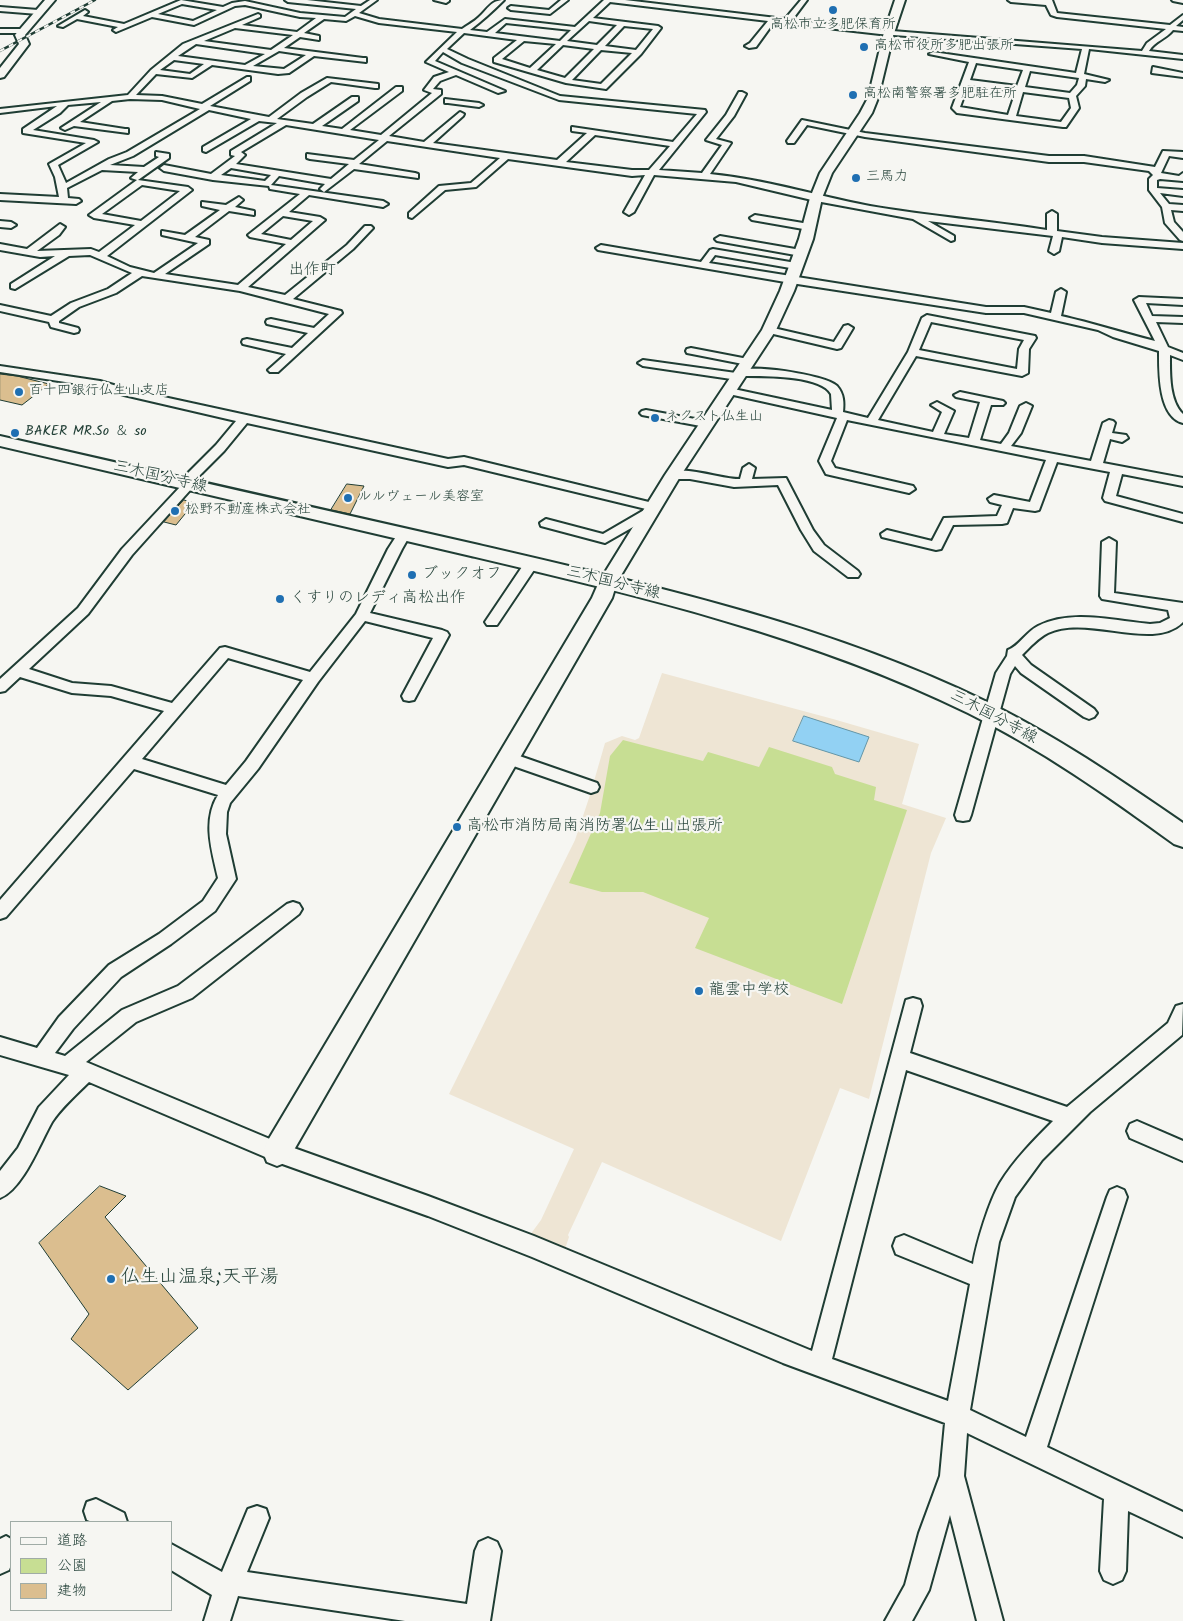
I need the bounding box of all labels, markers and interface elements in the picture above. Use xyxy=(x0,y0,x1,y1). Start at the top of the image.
marker: 高松市立多肥保育所 xyxy=(827,4,839,16)
place label: 高松市立多肥保育所 xyxy=(770,18,896,34)
place label: 高松市役所多肥出張所 xyxy=(874,39,1014,55)
marker: 高松市役所多肥出張所 xyxy=(858,41,870,53)
place label: 高松南警察署多肥駐在所 xyxy=(863,87,1017,103)
marker: 高松南警察署多肥駐在所 xyxy=(847,89,859,101)
place label: 三馬力 xyxy=(866,170,908,186)
marker: 三馬力 xyxy=(850,172,862,184)
district label: 出作町 xyxy=(288,261,336,281)
place label: 百十四銀行仏生山支店 xyxy=(29,384,169,400)
marker: 百十四銀行仏生山支店 xyxy=(13,386,25,398)
place label: ネクスト仏生山 xyxy=(665,410,763,426)
marker: ネクスト仏生山 xyxy=(649,412,661,424)
place label: BAKER MR.So ＆ so xyxy=(25,425,147,441)
marker: BAKER MR.So ＆ so xyxy=(9,427,21,439)
street label: 三木国分寺線 xyxy=(111,458,209,498)
place label: ルルヴェール美容室 xyxy=(358,490,484,506)
marker: ルルヴェール美容室 xyxy=(342,492,354,504)
place label: 松野不動産株式会社 xyxy=(185,503,311,519)
marker: 松野不動産株式会社 xyxy=(169,505,181,517)
street label: 三木国分寺線 xyxy=(564,563,662,605)
place label: ブックオフ xyxy=(422,565,502,585)
marker: ブックオフ xyxy=(406,569,418,581)
place label: くすりのレディ高松出作 xyxy=(290,589,466,609)
marker: くすりのレディ高松出作 xyxy=(274,593,286,605)
street label: 三木国分寺線 xyxy=(946,687,1040,749)
place label: 高松市消防局南消防署仏生山出張所 xyxy=(467,817,723,837)
marker: 高松市消防局南消防署仏生山出張所 xyxy=(451,821,463,833)
place label: 龍雲中学校 xyxy=(709,981,789,1001)
marker: 龍雲中学校 xyxy=(693,985,705,997)
place label: 仏生山温泉;天平湯 xyxy=(121,1268,279,1290)
marker: 仏生山温泉;天平湯 xyxy=(105,1273,117,1285)
legend xyxy=(10,1521,172,1611)
text: 道路 xyxy=(57,1529,87,1553)
text: 公園 xyxy=(57,1554,87,1578)
text: 建物 xyxy=(57,1579,87,1603)

